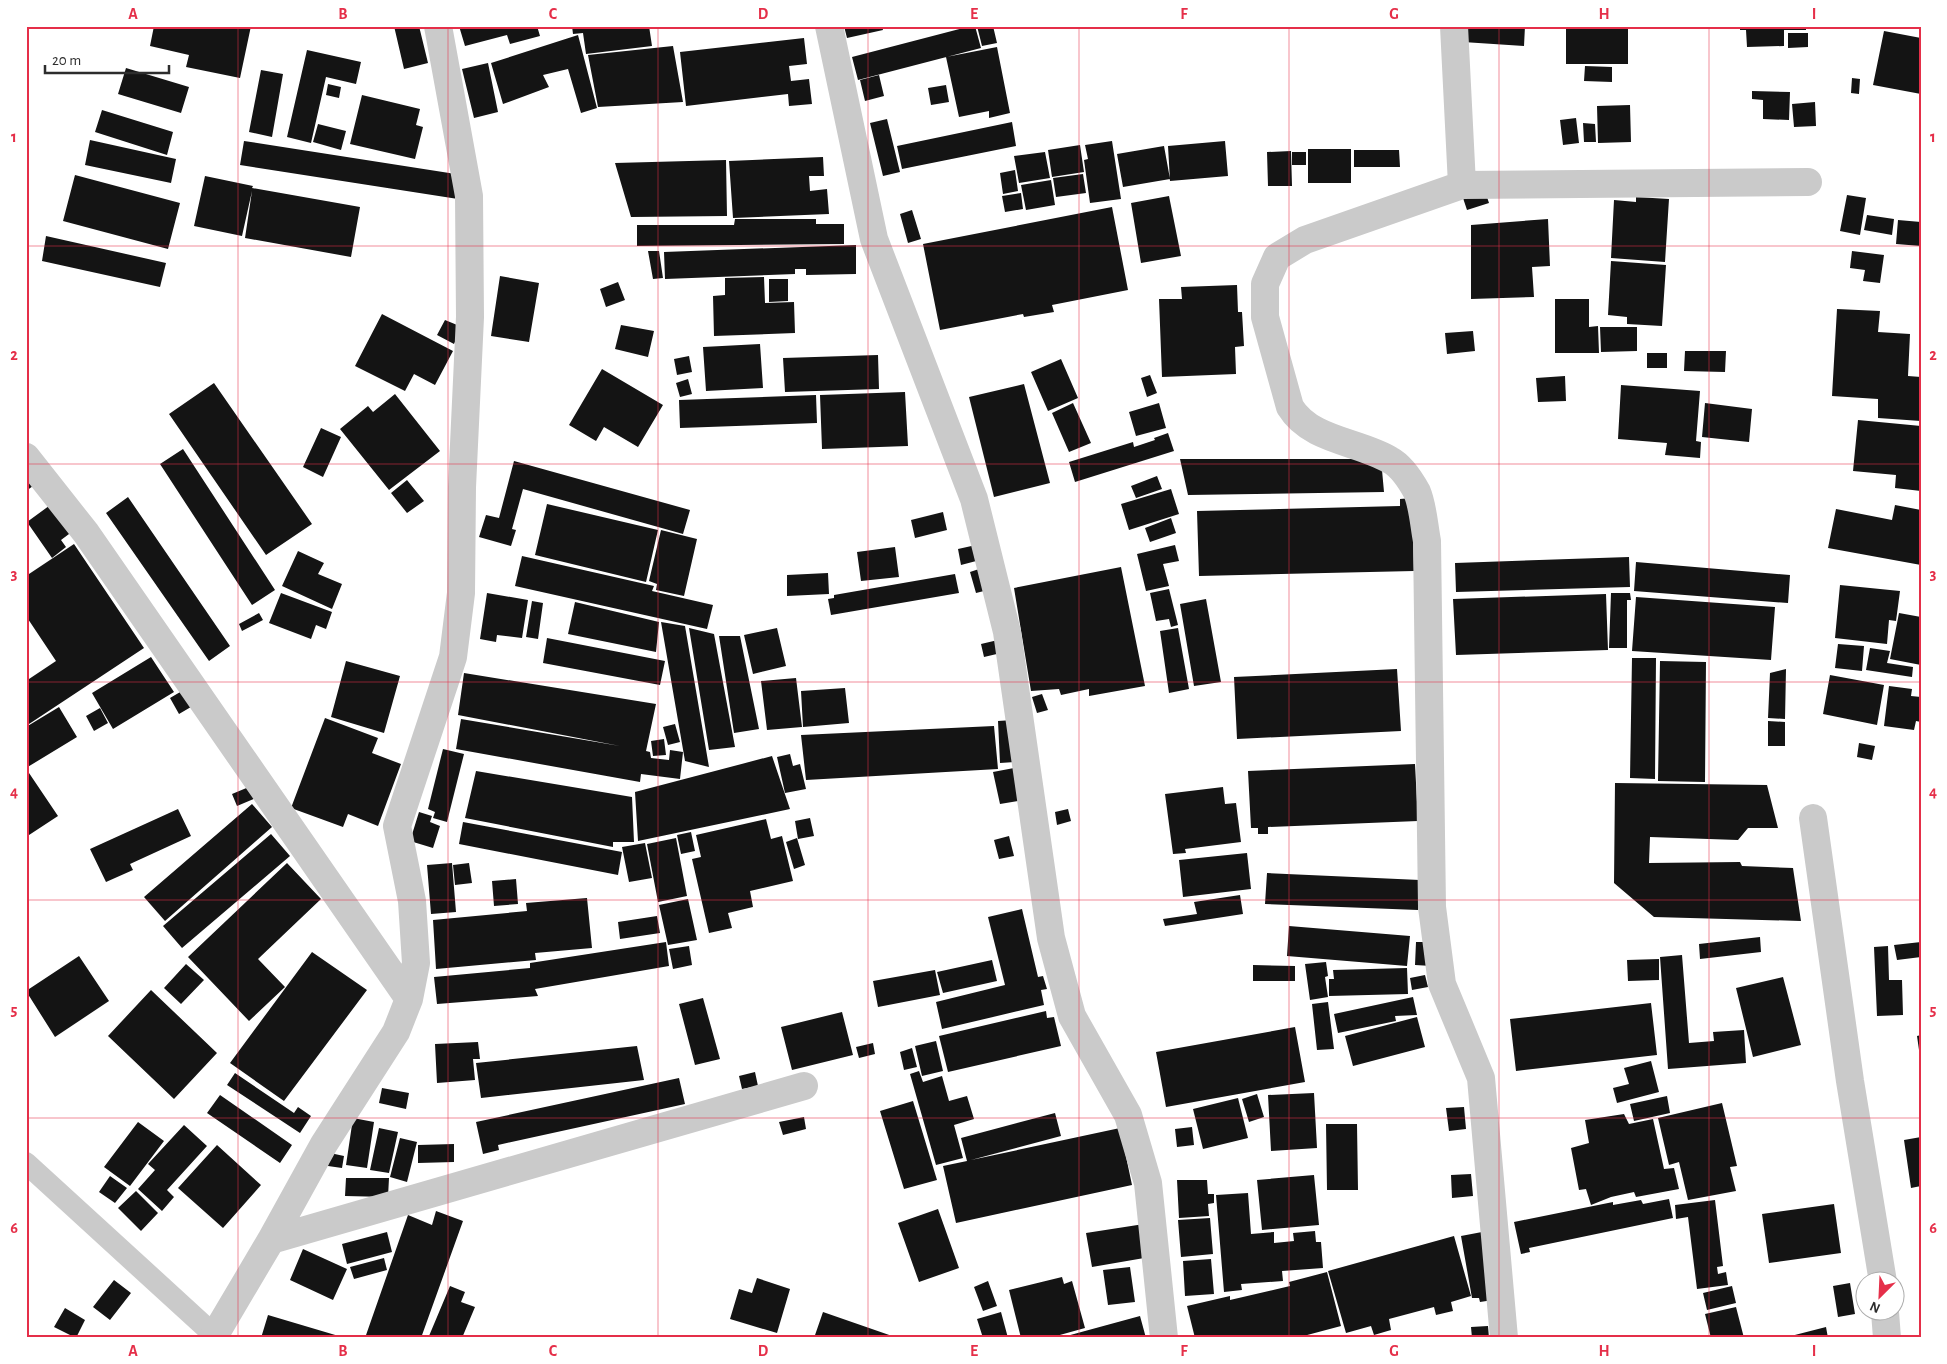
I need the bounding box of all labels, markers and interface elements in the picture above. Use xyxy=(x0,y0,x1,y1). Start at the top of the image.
text: A xyxy=(128,6,138,22)
text: B xyxy=(338,6,348,22)
text: C xyxy=(549,6,558,22)
text: D xyxy=(758,6,769,22)
text: E xyxy=(970,6,978,22)
text: F xyxy=(1180,6,1188,22)
text: G xyxy=(1389,6,1399,22)
text: H xyxy=(1598,6,1610,22)
text: I xyxy=(1812,6,1816,22)
scale bar xyxy=(45,42,169,74)
text: 20 m xyxy=(52,53,81,68)
text: 1 xyxy=(11,129,17,145)
text: 1 xyxy=(1930,129,1936,145)
text: 2 xyxy=(10,347,18,363)
text: 2 xyxy=(1929,347,1937,363)
text: 3 xyxy=(11,566,18,582)
text: 3 xyxy=(1930,566,1937,582)
text: 4 xyxy=(10,784,18,800)
text: 4 xyxy=(1929,784,1937,800)
text: 5 xyxy=(11,1002,18,1018)
text: 5 xyxy=(1930,1002,1937,1018)
text: 6 xyxy=(10,1220,18,1236)
text: 6 xyxy=(1929,1220,1937,1236)
north arrow xyxy=(1854,1272,1904,1322)
text: N xyxy=(1868,1299,1882,1315)
text: A xyxy=(128,1343,138,1359)
text: B xyxy=(338,1343,348,1359)
text: C xyxy=(549,1343,558,1359)
text: D xyxy=(758,1343,769,1359)
text: E xyxy=(970,1343,978,1359)
text: F xyxy=(1180,1343,1188,1359)
text: G xyxy=(1389,1343,1399,1359)
text: H xyxy=(1598,1343,1610,1359)
text: I xyxy=(1812,1343,1816,1359)

